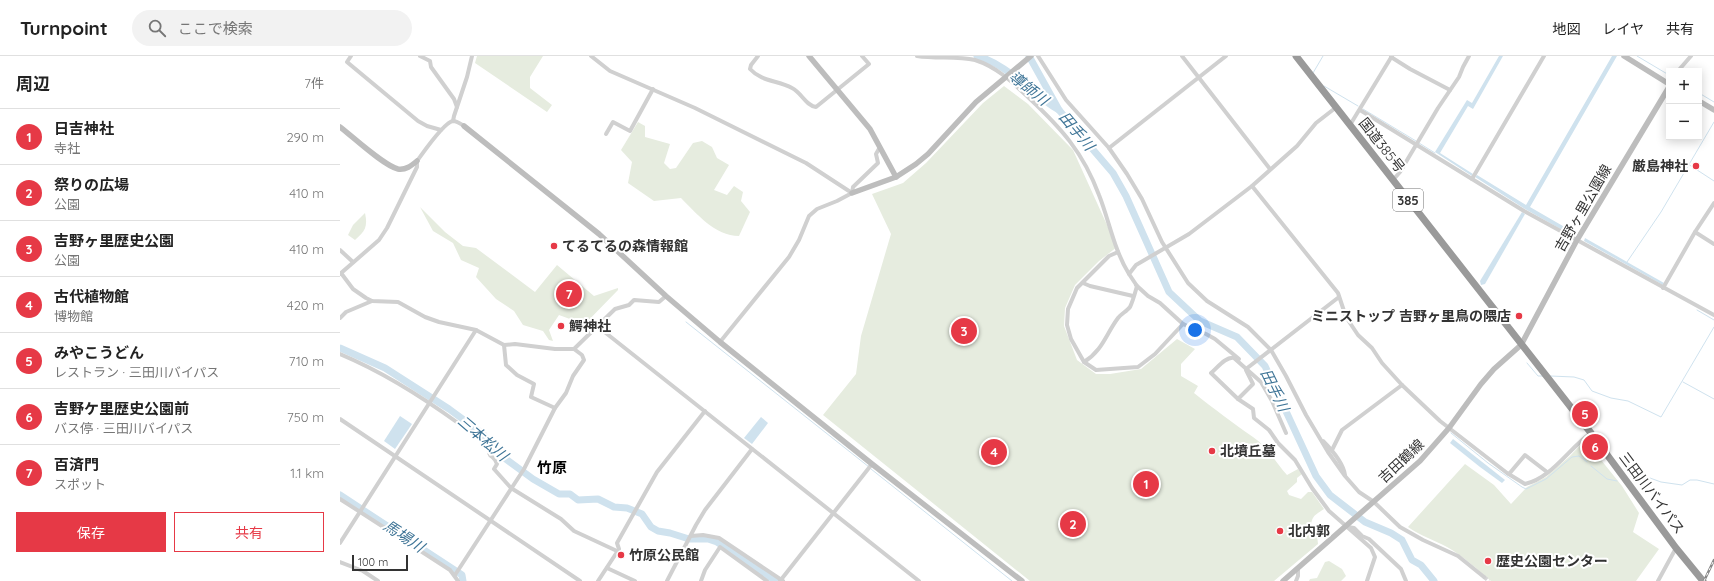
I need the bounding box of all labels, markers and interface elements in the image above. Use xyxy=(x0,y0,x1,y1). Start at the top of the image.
search box xyxy=(132,10,412,46)
text: Turnpoint xyxy=(20,16,108,40)
icon: search xyxy=(146,17,168,39)
text: ここで検索 xyxy=(178,19,253,38)
text: 地図 xyxy=(1552,20,1580,38)
text: レイヤ xyxy=(1602,20,1644,38)
text: 共有 xyxy=(1666,20,1694,38)
water label: 導師川 xyxy=(1005,67,1054,111)
map controls xyxy=(1666,68,1702,140)
button: + xyxy=(1666,68,1702,104)
text: 周辺 xyxy=(16,73,50,94)
text: 7件 xyxy=(304,75,324,91)
button: − xyxy=(1666,104,1702,140)
water label: 田手川 xyxy=(1055,108,1100,156)
street label: 国道385号 xyxy=(1355,114,1409,176)
text: 日吉神社 xyxy=(54,119,114,138)
text: 1 xyxy=(26,129,32,145)
text: 290 m xyxy=(286,129,324,145)
text: 寺社 xyxy=(54,140,80,156)
place label: 厳島神社 xyxy=(1632,157,1688,175)
street label: 吉野ヶ里公園線 xyxy=(1551,161,1615,255)
marker: 厳島神社 xyxy=(1691,161,1701,171)
text: 祭りの広場 xyxy=(54,175,129,194)
text: 2 xyxy=(25,185,33,201)
text: 410 m xyxy=(289,185,324,201)
road number: 385 xyxy=(1393,189,1423,211)
text: 公園 xyxy=(54,196,80,212)
text: 吉野ヶ里歴史公園 xyxy=(54,231,174,250)
place label: てるてるの森情報館 xyxy=(562,237,688,255)
text: 3 xyxy=(26,241,32,257)
text: 410 m xyxy=(289,241,324,257)
marker: てるてるの森情報館 xyxy=(549,241,559,251)
text: 公園 xyxy=(54,252,80,268)
pin: 7 xyxy=(556,279,582,309)
text: 古代植物館 xyxy=(54,287,129,306)
text: 4 xyxy=(25,297,33,313)
text: 420 m xyxy=(287,297,324,313)
place label: ミニストップ 吉野ヶ里鳥の隈店 xyxy=(1311,307,1511,325)
text: 博物館 xyxy=(54,308,93,324)
marker: ミニストップ 吉野ヶ里鳥の隈店 xyxy=(1514,311,1524,321)
pin: 3 xyxy=(951,316,977,346)
place label: 鰐神社 xyxy=(569,317,611,335)
your location xyxy=(1185,320,1205,340)
marker: 鰐神社 xyxy=(556,321,566,331)
text: みやこうどん xyxy=(54,343,144,362)
text: 5 xyxy=(25,353,33,369)
text: 710 m xyxy=(289,353,324,369)
text: レストラン · 三田川バイパス xyxy=(54,364,219,380)
water label: 田手川 xyxy=(1257,366,1294,416)
text: 吉野ケ里歴史公園前 xyxy=(54,399,189,418)
pin: 5 xyxy=(1572,399,1598,429)
text: 6 xyxy=(25,409,33,425)
text: 750 m xyxy=(287,409,324,425)
water label: 三本松川 xyxy=(454,411,513,466)
text: バス停 · 三田川バイパス xyxy=(54,420,193,436)
pin: 6 xyxy=(1582,432,1608,462)
street label: 吉田鶴線 xyxy=(1374,435,1428,487)
pin: 4 xyxy=(981,437,1007,467)
place label: 北墳丘墓 xyxy=(1220,442,1276,460)
marker: 北墳丘墓 xyxy=(1207,446,1217,456)
street label: 三田川バイパス xyxy=(1615,449,1689,537)
text: 百済門 xyxy=(54,455,99,474)
district label: 竹原 xyxy=(537,458,567,477)
text: 7 xyxy=(25,465,33,481)
text: 1.1 km xyxy=(290,465,324,481)
pin: 1 xyxy=(1133,469,1159,499)
text: スポット xyxy=(54,476,106,492)
pin: 2 xyxy=(1060,509,1086,539)
button: 保存 xyxy=(16,512,166,552)
button: 共有 xyxy=(174,512,324,552)
water label: 馬場川 xyxy=(380,516,430,557)
place label: 北内郭 xyxy=(1288,522,1330,540)
marker: 北内郭 xyxy=(1275,526,1285,536)
place label: 竹原公民館 xyxy=(629,546,699,564)
marker: 竹原公民館 xyxy=(616,550,626,560)
place label: 歴史公園センター xyxy=(1496,552,1608,570)
scale bar xyxy=(352,553,408,572)
text: 100 m xyxy=(358,555,388,569)
marker: 歴史公園センター xyxy=(1483,556,1493,566)

